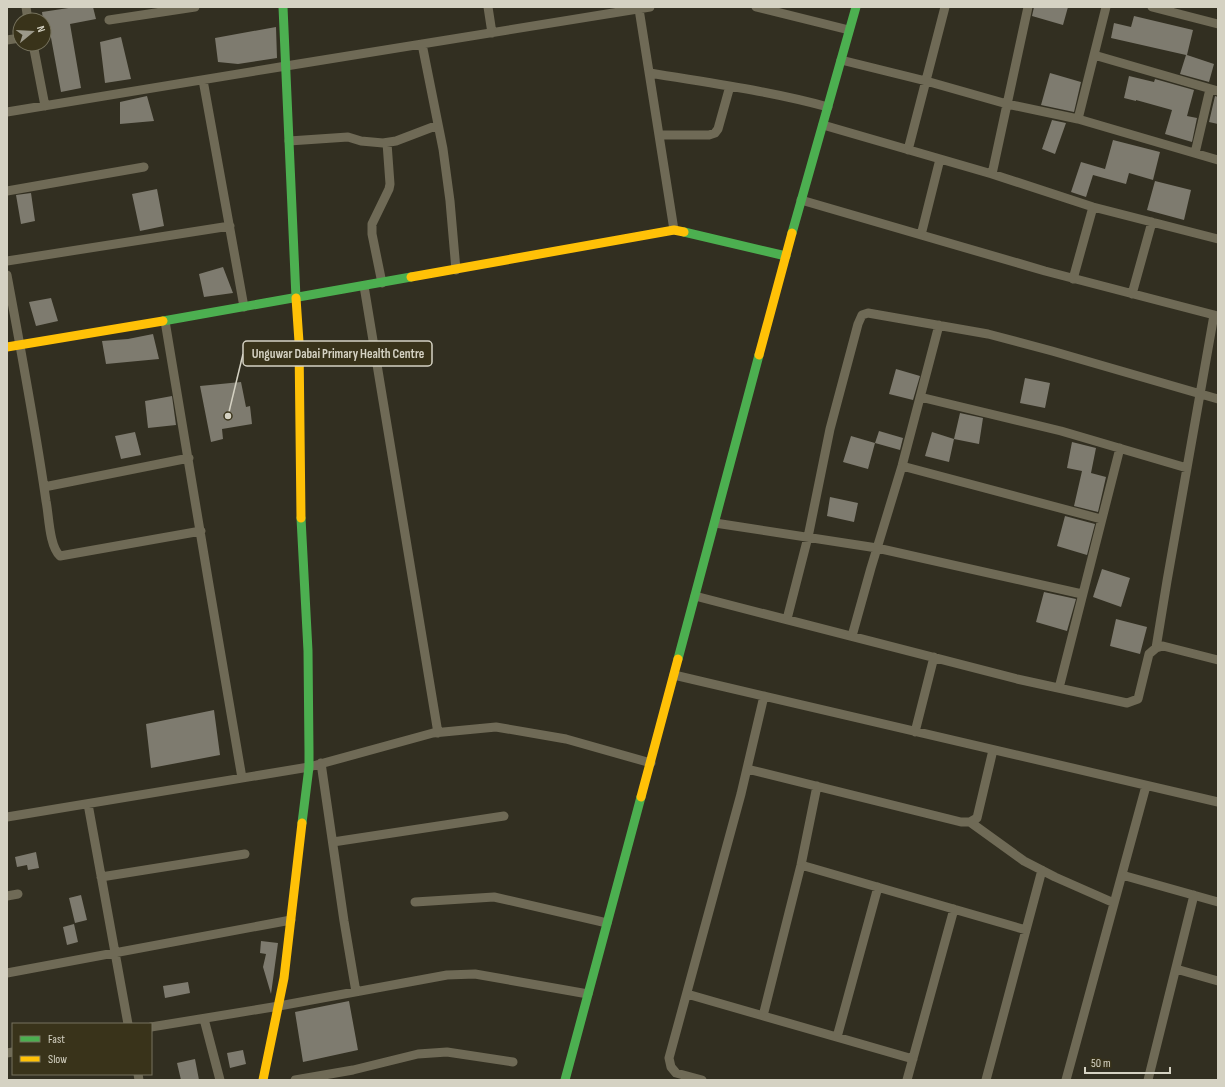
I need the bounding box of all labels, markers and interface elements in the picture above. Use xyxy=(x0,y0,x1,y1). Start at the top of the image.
north arrow xyxy=(12,12,52,52)
text: N xyxy=(34,24,48,34)
callout: Unguwar Dabai Primary Health Centre xyxy=(243,341,432,366)
text: Unguwar Dabai Primary Health Centre xyxy=(252,346,425,362)
legend xyxy=(12,1023,152,1075)
text: Fast xyxy=(48,1032,65,1047)
scale bar xyxy=(1085,1049,1170,1075)
text: Slow xyxy=(48,1052,67,1067)
text: 50 m xyxy=(1091,1056,1111,1071)

